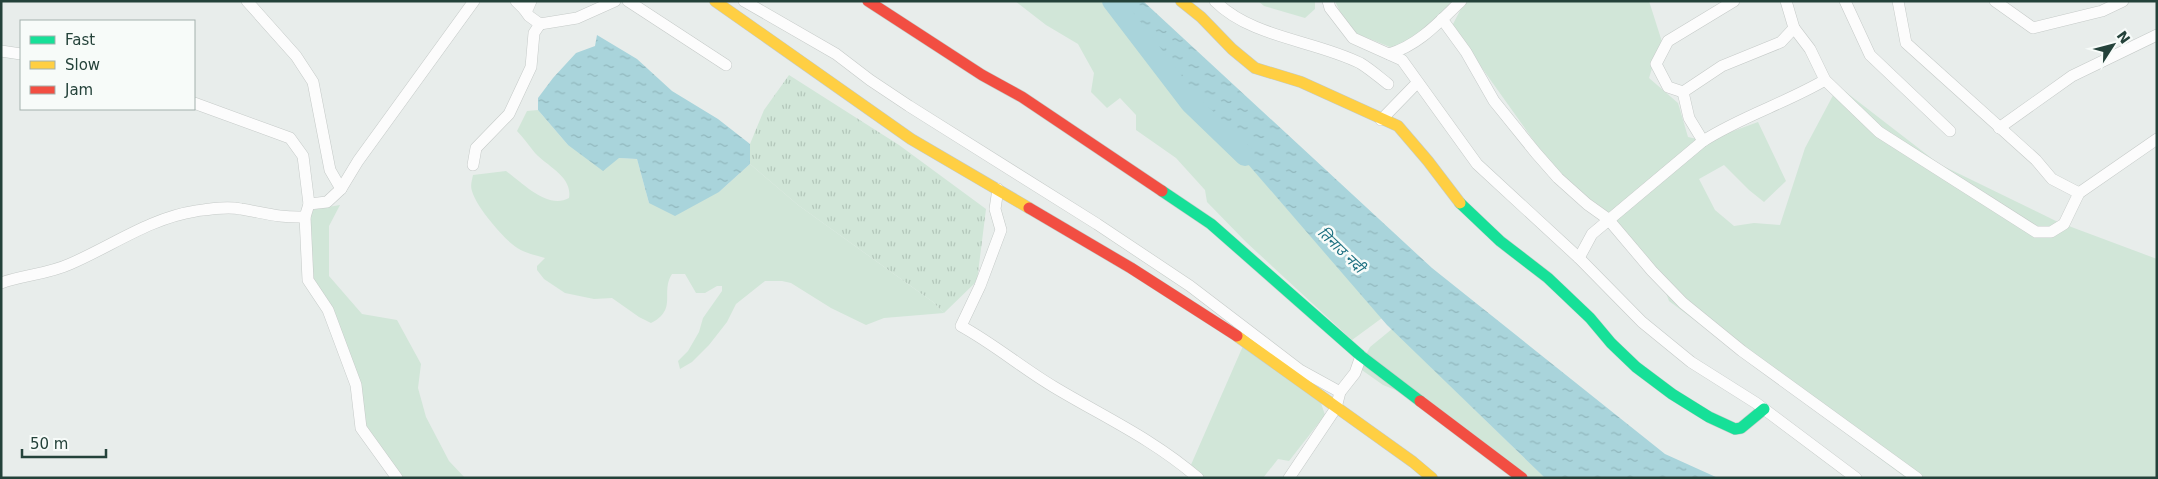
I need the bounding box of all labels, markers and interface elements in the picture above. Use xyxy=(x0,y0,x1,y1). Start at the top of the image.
legend xyxy=(20,20,195,110)
north arrow xyxy=(2088,20,2138,70)
text: N xyxy=(2114,28,2133,47)
text: Fast xyxy=(65,31,95,49)
text: Slow xyxy=(65,56,100,74)
text: Jam xyxy=(64,81,93,99)
water label: तिनाउ नदी xyxy=(1314,223,1370,279)
scale bar xyxy=(22,426,106,458)
text: 50 m xyxy=(30,435,68,453)

